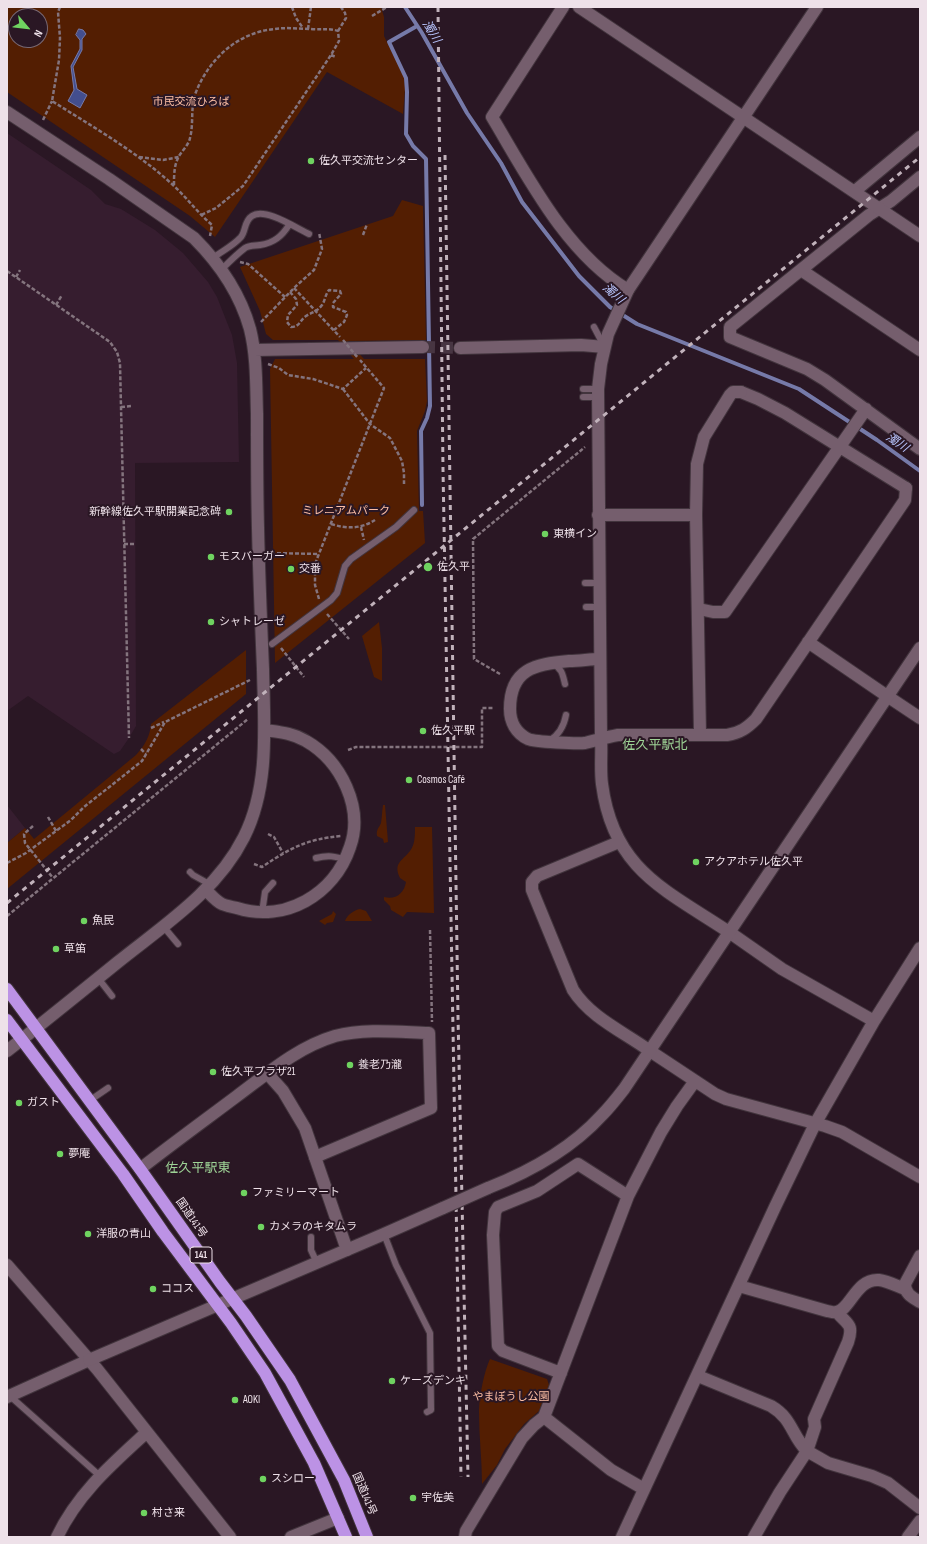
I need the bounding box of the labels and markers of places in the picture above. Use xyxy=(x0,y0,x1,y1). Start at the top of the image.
place label: 佐久平交流センター xyxy=(319,154,418,168)
marker: 佐久平交流センター xyxy=(306,156,316,166)
place label: 新幹線佐久平駅開業記念碑 xyxy=(89,505,221,519)
marker: 新幹線佐久平駅開業記念碑 xyxy=(224,507,234,517)
place label: 東横イン xyxy=(553,527,597,541)
marker: 東横イン xyxy=(540,529,550,539)
place label: モスバーガー xyxy=(219,550,285,564)
marker: モスバーガー xyxy=(206,552,216,562)
place label: 佐久平 xyxy=(437,560,470,574)
marker: 佐久平 xyxy=(422,561,434,573)
place label: 交番 xyxy=(299,562,321,576)
marker: 交番 xyxy=(286,564,296,574)
place label: シャトレーゼ xyxy=(219,615,285,629)
marker: シャトレーゼ xyxy=(206,617,216,627)
place label: 佐久平駅 xyxy=(431,724,475,738)
marker: 佐久平駅 xyxy=(418,726,428,736)
place label: Cosmos Café xyxy=(417,773,465,787)
marker: Cosmos Café xyxy=(404,775,414,785)
place label: アクアホテル佐久平 xyxy=(704,855,803,869)
marker: アクアホテル佐久平 xyxy=(691,857,701,867)
place label: 魚民 xyxy=(92,914,114,928)
marker: 魚民 xyxy=(79,916,89,926)
place label: 草笛 xyxy=(64,942,86,956)
marker: 草笛 xyxy=(51,944,61,954)
place label: 養老乃瀧 xyxy=(358,1058,402,1072)
marker: 養老乃瀧 xyxy=(345,1060,355,1070)
place label: 佐久平プラザ21 xyxy=(221,1065,295,1079)
marker: 佐久平プラザ21 xyxy=(208,1067,218,1077)
place label: ガスト xyxy=(27,1096,60,1110)
marker: ガスト xyxy=(14,1098,24,1108)
place label: 夢庵 xyxy=(68,1147,90,1161)
marker: 夢庵 xyxy=(55,1149,65,1159)
place label: ファミリーマート xyxy=(252,1186,340,1200)
marker: ファミリーマート xyxy=(239,1188,249,1198)
place label: カメラのキタムラ xyxy=(269,1220,357,1234)
marker: カメラのキタムラ xyxy=(256,1222,266,1232)
place label: 洋服の青山 xyxy=(96,1227,151,1241)
marker: 洋服の青山 xyxy=(83,1229,93,1239)
place label: ココス xyxy=(161,1282,194,1296)
marker: ココス xyxy=(148,1284,158,1294)
place label: ケーズデンキ xyxy=(400,1374,466,1388)
marker: ケーズデンキ xyxy=(387,1376,397,1386)
place label: AOKI xyxy=(243,1393,260,1407)
marker: AOKI xyxy=(230,1395,240,1405)
place label: スシロー xyxy=(271,1472,315,1486)
marker: スシロー xyxy=(258,1474,268,1484)
place label: 宇佐美 xyxy=(421,1491,454,1505)
marker: 宇佐美 xyxy=(408,1493,418,1503)
place label: 村さ来 xyxy=(152,1506,185,1520)
marker: 村さ来 xyxy=(139,1508,149,1518)

